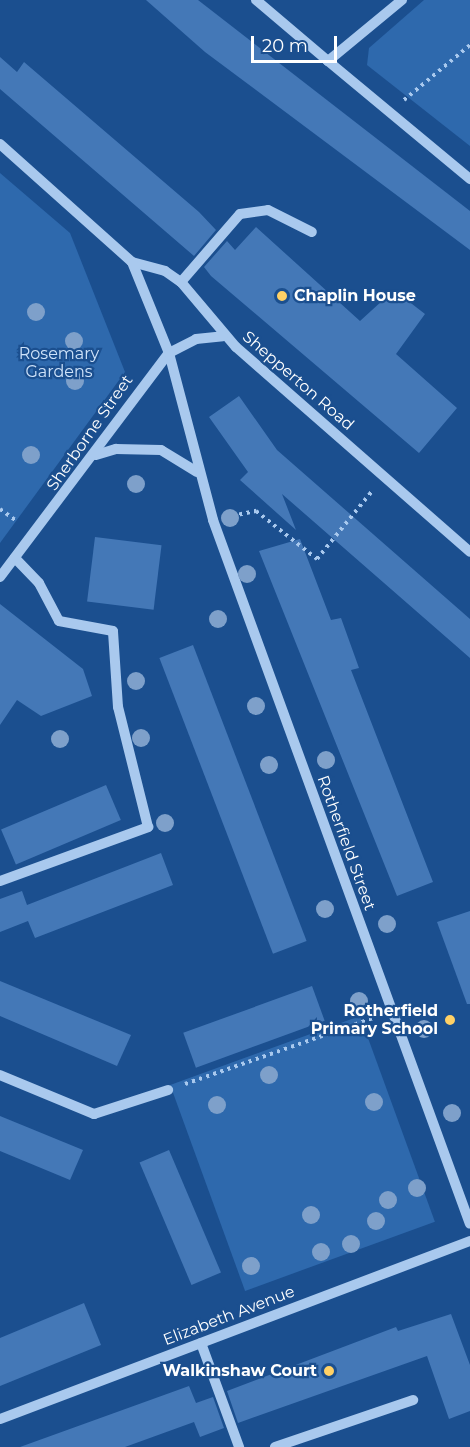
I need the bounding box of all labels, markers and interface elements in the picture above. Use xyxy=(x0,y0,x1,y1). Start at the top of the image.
scale bar xyxy=(254,24,340,62)
text: 20 m xyxy=(262,35,308,57)
place label: Chaplin House xyxy=(294,286,416,306)
marker: Chaplin House xyxy=(275,289,289,303)
street label: Shepperton Road xyxy=(238,327,358,435)
park label: Rosemary Gardens xyxy=(19,344,99,382)
street label: Sherborne Street xyxy=(43,371,137,495)
street label: Rotherfield Street xyxy=(313,773,379,913)
place label: Rotherfield Primary School xyxy=(311,1001,438,1039)
marker: Rotherfield Primary School xyxy=(443,1013,457,1027)
street label: Elizabeth Avenue xyxy=(161,1282,297,1350)
place label: Walkinshaw Court xyxy=(163,1361,317,1381)
marker: Walkinshaw Court xyxy=(322,1364,336,1378)

